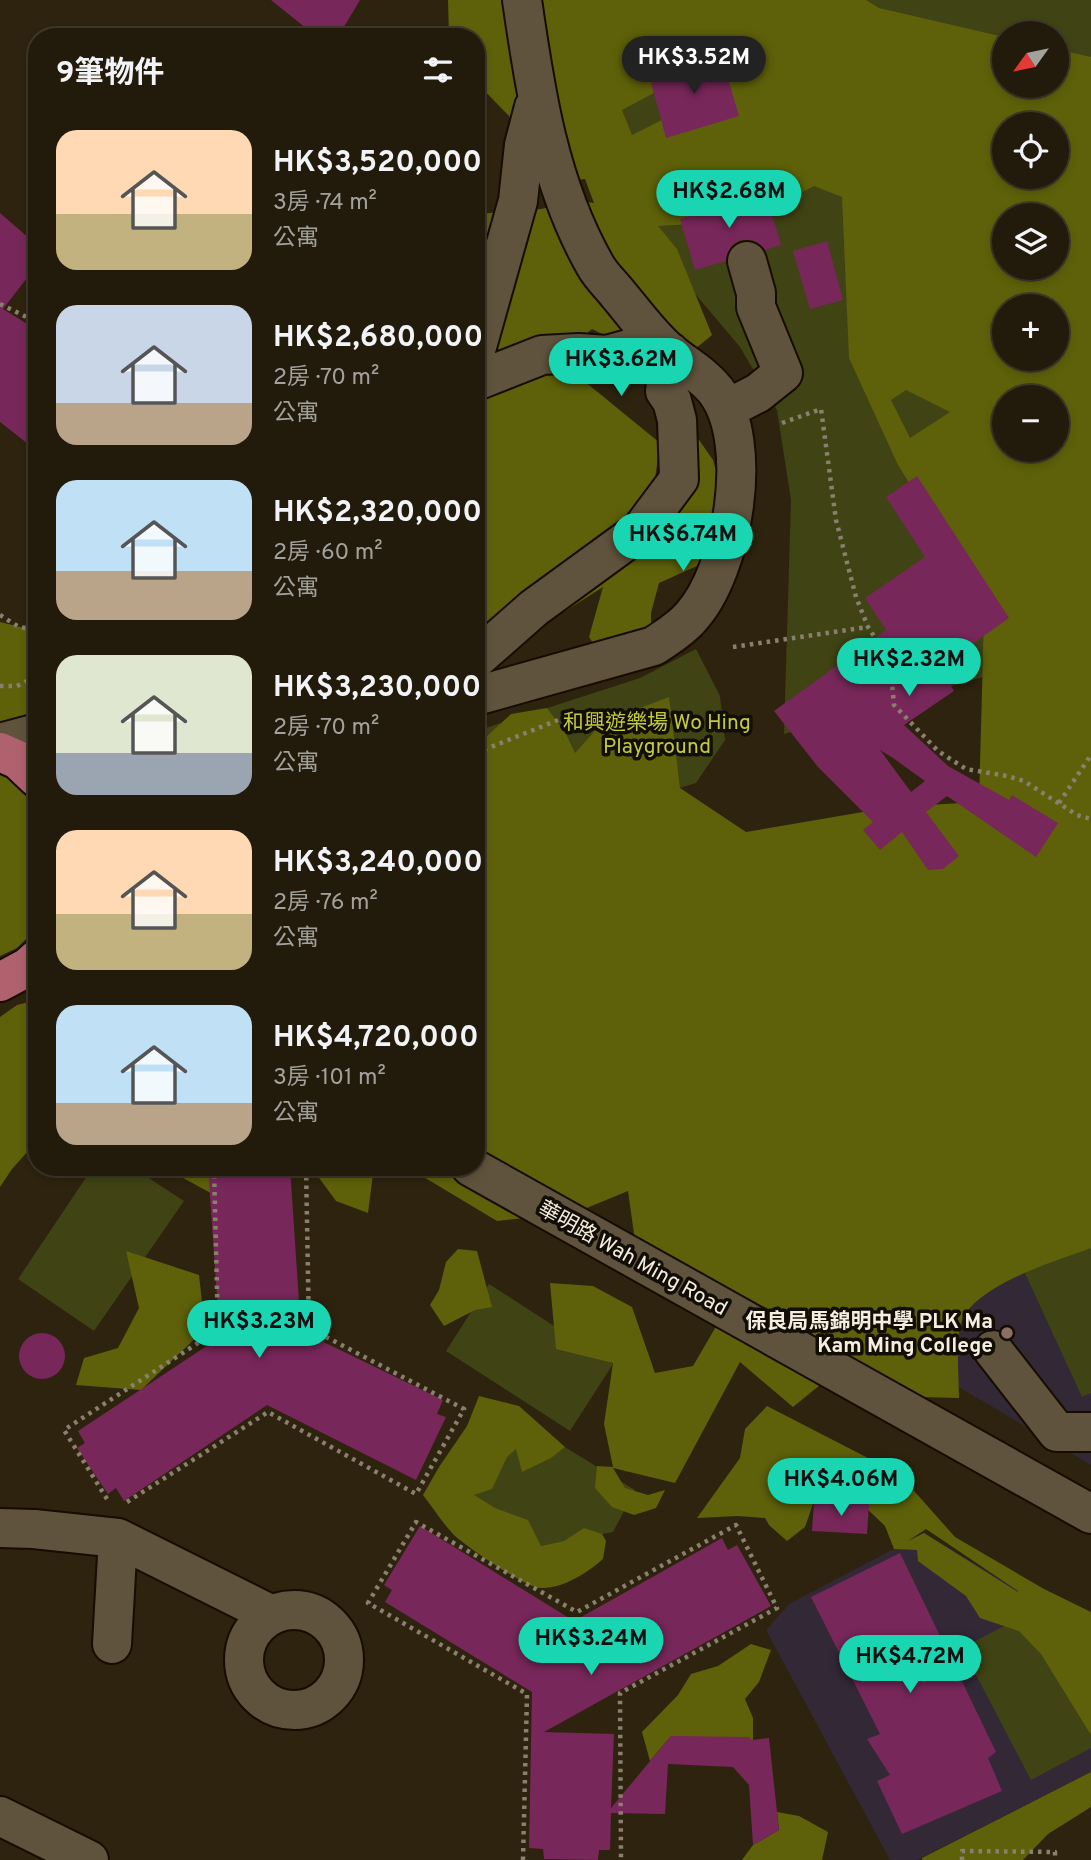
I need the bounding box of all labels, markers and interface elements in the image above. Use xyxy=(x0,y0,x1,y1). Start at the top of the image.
north arrow xyxy=(992,21,1069,98)
map controls xyxy=(992,21,1069,462)
pin: HK$3.52M xyxy=(622,36,766,96)
text: HK$3.52M xyxy=(638,44,750,73)
icon: filters xyxy=(419,51,457,89)
text: 9筆物件 xyxy=(56,56,164,93)
button: locate xyxy=(992,112,1069,189)
text: HK$3,520,000 xyxy=(273,145,482,182)
icon: home xyxy=(112,158,196,242)
pin: HK$2.68M xyxy=(657,170,801,230)
text: HK$2.68M xyxy=(672,178,786,207)
text: 3房 · 74 m² xyxy=(273,189,377,218)
button: layers xyxy=(992,203,1069,280)
text: 公寓 xyxy=(273,225,319,254)
button: + xyxy=(992,294,1069,371)
text: HK$2,680,000 xyxy=(273,320,483,357)
icon: home xyxy=(112,333,196,417)
pin: HK$3.62M xyxy=(549,338,693,398)
text: HK$3.62M xyxy=(565,346,677,375)
text: 2房 · 70 m² xyxy=(273,364,379,393)
button: − xyxy=(992,385,1069,462)
text: 公寓 xyxy=(273,400,319,429)
text: HK$2,320,000 xyxy=(273,495,482,532)
icon: home xyxy=(112,508,196,592)
pin: HK$6.74M xyxy=(611,514,755,573)
text: HK$6.74M xyxy=(629,521,737,550)
text: 2房 · 60 m² xyxy=(273,539,383,568)
text: 公寓 xyxy=(273,575,319,604)
pin: HK$2.32M xyxy=(837,638,981,698)
text: HK$2.32M xyxy=(853,646,965,675)
text: HK$3,230,000 xyxy=(273,670,481,707)
icon: home xyxy=(112,683,196,767)
park label: 和興遊樂場 Wo Hing Playground xyxy=(563,710,751,761)
text: 2房 · 70 m² xyxy=(273,714,379,743)
text: 公寓 xyxy=(273,750,319,779)
text: HK$3,240,000 xyxy=(273,845,483,882)
icon: home xyxy=(112,858,196,942)
text: 2房 · 76 m² xyxy=(273,889,378,918)
text: 公寓 xyxy=(273,925,319,954)
text: HK$4,720,000 xyxy=(273,1020,479,1057)
icon: home xyxy=(112,1033,196,1117)
text: 3房 · 101 m² xyxy=(273,1064,386,1093)
text: 公寓 xyxy=(273,1100,319,1129)
street label: 華明路 Wah Ming Road xyxy=(533,1196,732,1323)
pin: HK$3.23M xyxy=(187,1300,331,1360)
text: HK$3.23M xyxy=(203,1308,315,1337)
place label: 保良局馬錦明中學 PLK Ma Kam Ming College xyxy=(746,1309,993,1360)
marker: 保良局馬錦明中學 PLK Ma Kam Ming College xyxy=(999,1325,1015,1341)
pin: HK$4.06M xyxy=(769,1458,913,1518)
text: HK$4.06M xyxy=(784,1466,898,1495)
pin: HK$3.24M xyxy=(519,1618,663,1677)
text: HK$3.24M xyxy=(534,1625,648,1654)
pin: HK$4.72M xyxy=(838,1636,982,1695)
text: HK$4.72M xyxy=(855,1643,965,1672)

